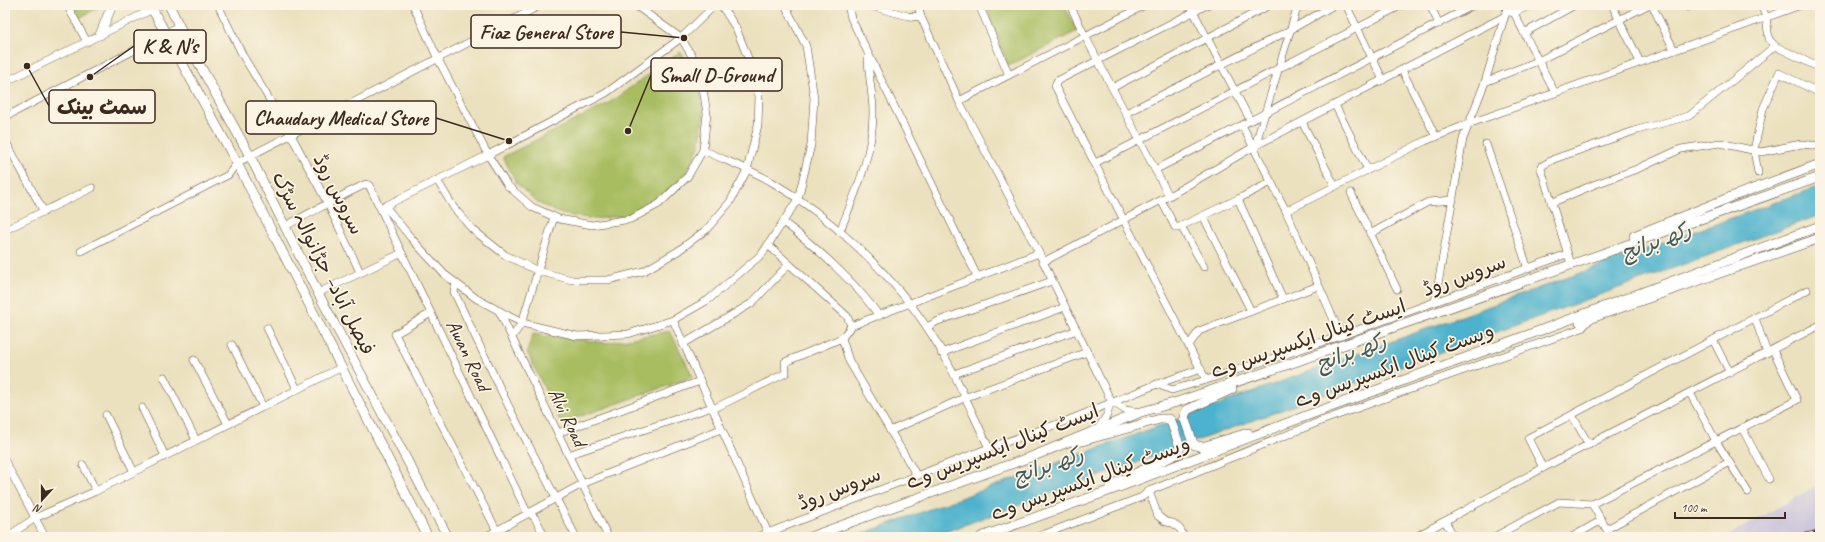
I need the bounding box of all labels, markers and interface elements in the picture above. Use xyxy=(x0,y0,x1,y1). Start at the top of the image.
callout: Fiaz General Store xyxy=(471,15,621,48)
text: Fiaz General Store xyxy=(479,19,615,45)
callout: K & N's xyxy=(134,30,206,63)
text: K & N's xyxy=(142,33,200,59)
callout: Small D-Ground xyxy=(651,58,782,91)
text: Small D-Ground xyxy=(659,62,777,88)
callout: سمٹ بینک xyxy=(49,90,155,123)
text: سمٹ بینک xyxy=(57,94,147,120)
callout: Chaudary Medical Store xyxy=(246,101,436,134)
text: Chaudary Medical Store xyxy=(254,105,430,131)
street label: سروس روڈ xyxy=(308,150,369,239)
street label: فیصل آباد– جڑانوالہ سڑک xyxy=(266,167,381,359)
water label: رکھ برانچ xyxy=(1617,216,1695,267)
street label: سروس روڈ xyxy=(1419,249,1509,302)
street label: ایسٹ کینال ایکسپریس وے xyxy=(1207,293,1409,384)
street label: Awan Road xyxy=(441,315,498,398)
street label: ویسٹ کینال ایکسپریس وے xyxy=(1291,318,1497,413)
water label: رکھ برانچ xyxy=(1312,327,1390,378)
street label: Alvi Road xyxy=(543,384,594,454)
street label: ایسٹ کینال ایکسپریس وے xyxy=(902,398,1102,495)
street label: ویسٹ کینال ایکسپریس وے xyxy=(987,431,1193,526)
water label: رکھ برانچ xyxy=(1009,441,1087,490)
street label: سروس روڈ xyxy=(794,461,884,516)
north arrow xyxy=(22,480,62,520)
scale bar xyxy=(1675,494,1785,520)
text: 100 m xyxy=(1681,500,1708,516)
text: N xyxy=(31,501,44,517)

